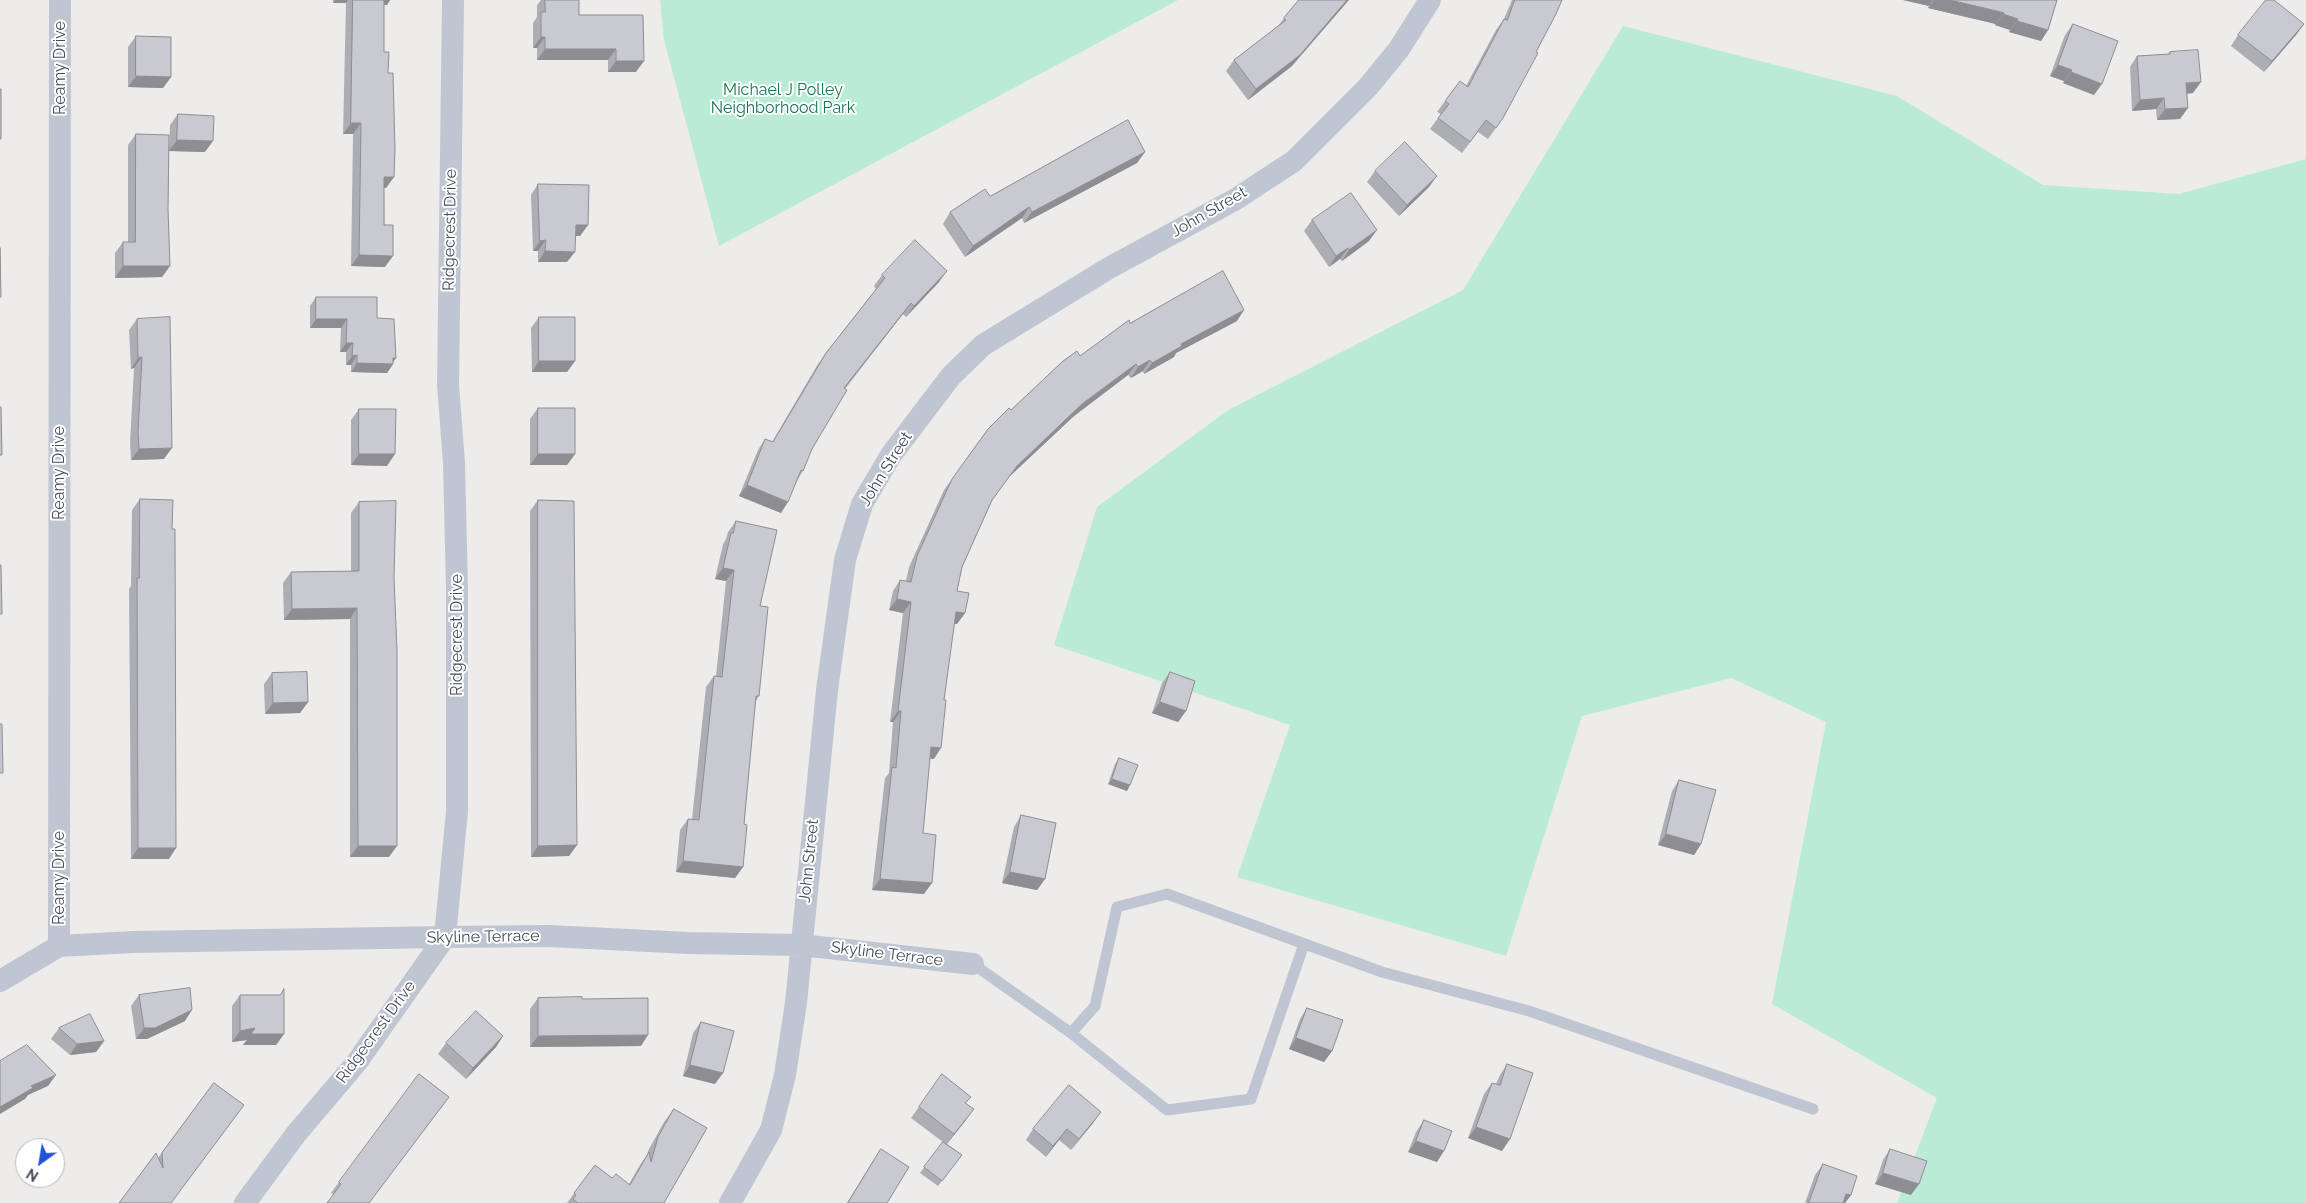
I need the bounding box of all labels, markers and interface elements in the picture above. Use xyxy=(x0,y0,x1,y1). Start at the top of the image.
street label: Reamy Drive xyxy=(50,21,70,115)
park label: Michael J Polley Neighborhood Park xyxy=(711,80,855,118)
street label: Ridgecrest Drive xyxy=(439,169,461,291)
street label: John Street xyxy=(1168,183,1250,241)
street label: Reamy Drive xyxy=(49,426,69,520)
street label: John Street xyxy=(856,428,916,510)
street label: Ridgecrest Drive xyxy=(447,574,467,696)
street label: John Street xyxy=(795,818,823,904)
street label: Reamy Drive xyxy=(49,831,69,925)
street label: Skyline Terrace xyxy=(426,926,540,948)
street label: Skyline Terrace xyxy=(830,938,944,970)
street label: Ridgecrest Drive xyxy=(332,977,420,1087)
north arrow xyxy=(15,1138,65,1188)
text: N xyxy=(24,1165,41,1184)

